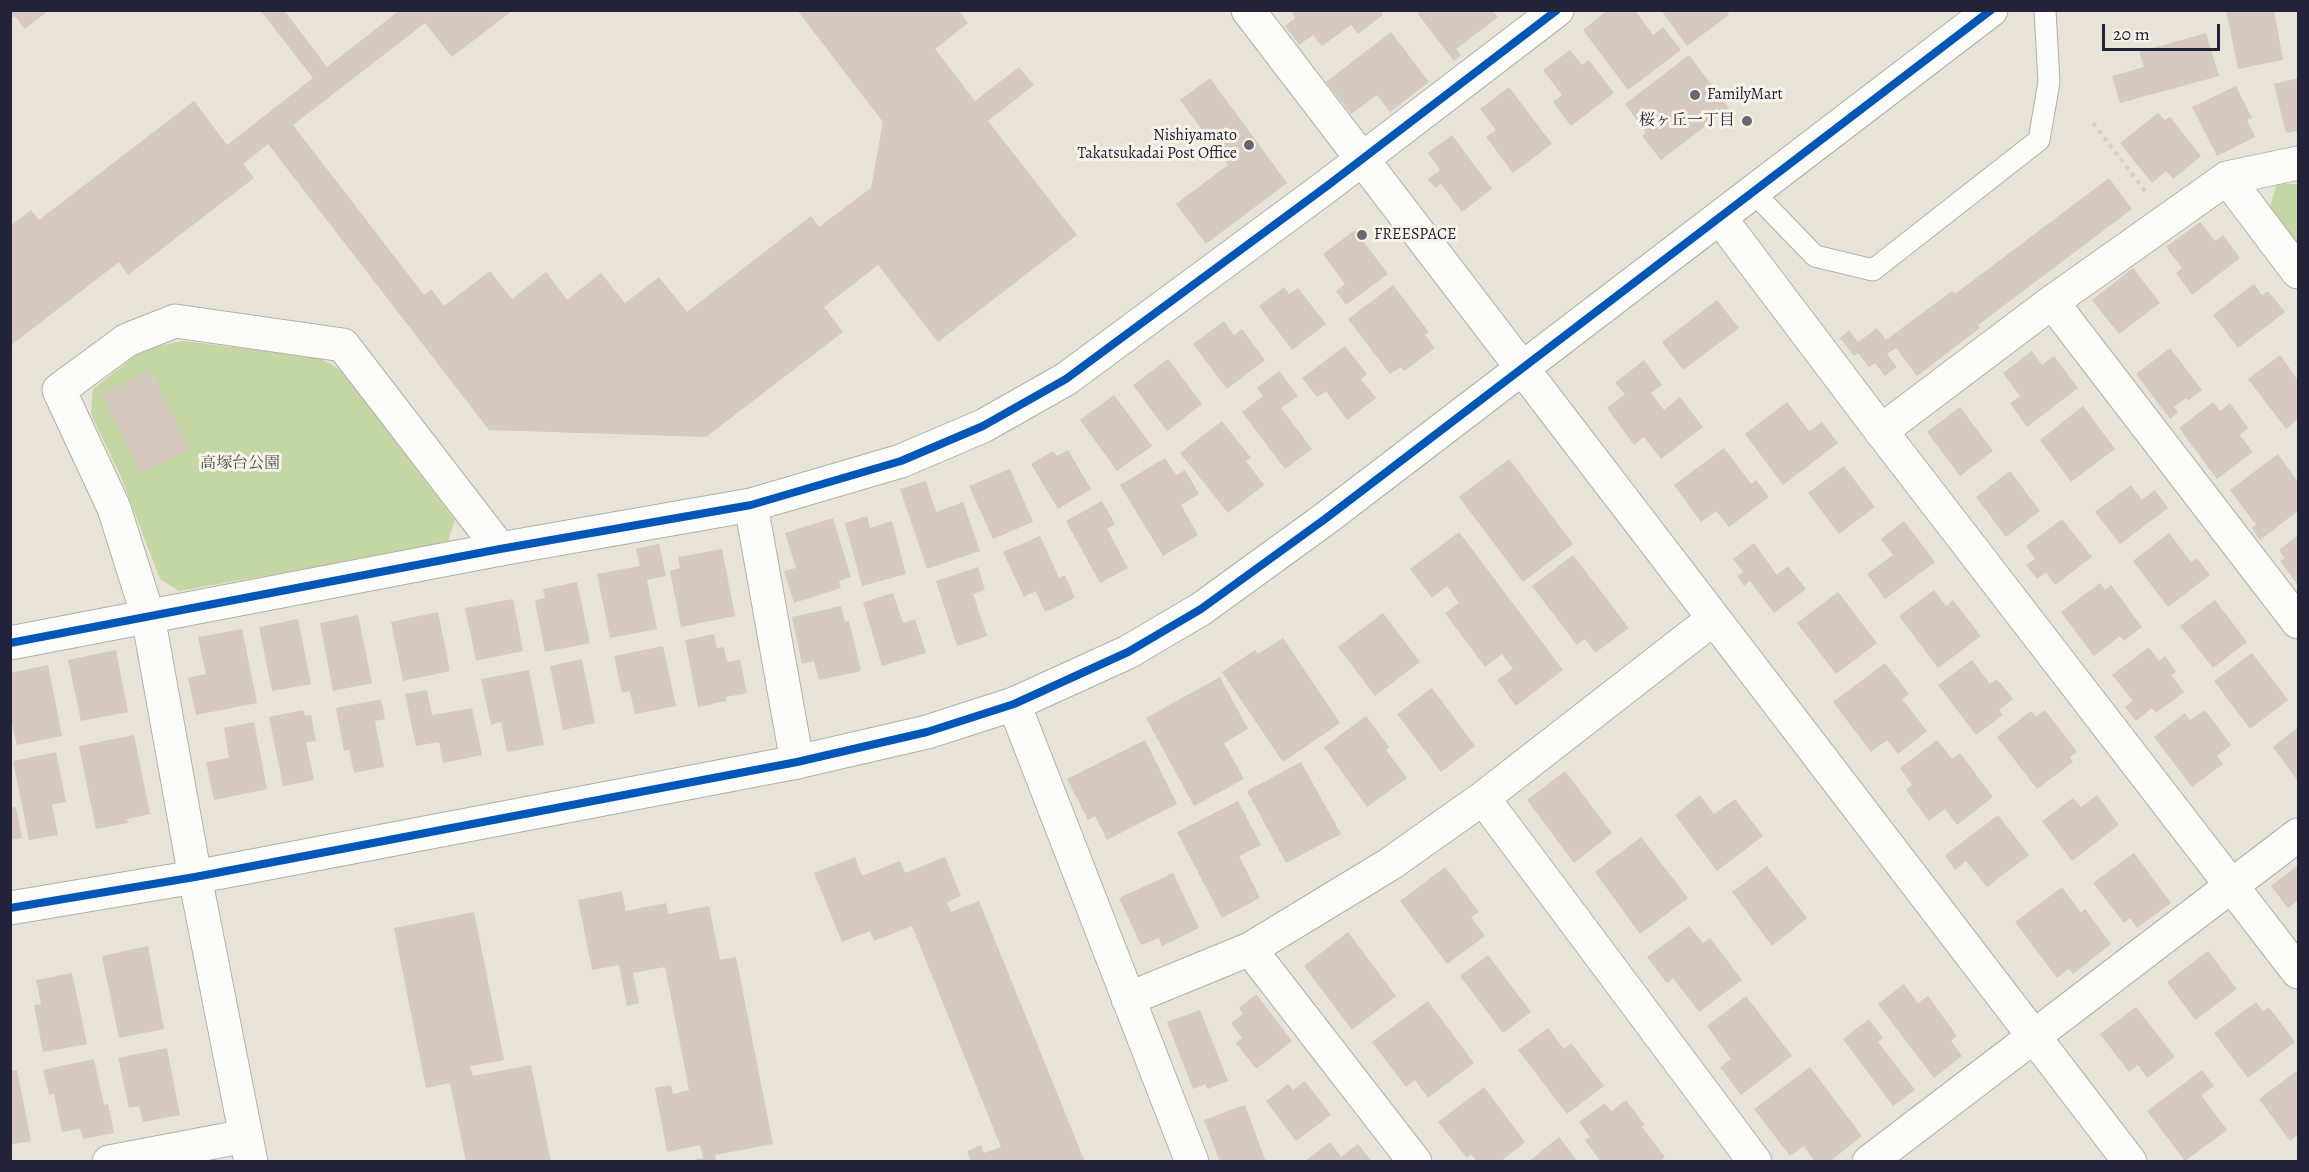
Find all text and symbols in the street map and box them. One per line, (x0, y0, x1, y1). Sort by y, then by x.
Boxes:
scale bar (2105, 12, 2224, 50)
text: 20 m (2113, 22, 2150, 46)
place label: FamilyMart (1707, 85, 1783, 105)
marker: FamilyMart (1688, 88, 1702, 102)
place label: 桜ヶ丘一丁目 (1639, 111, 1735, 131)
marker: 桜ヶ丘一丁目 (1740, 114, 1754, 128)
place label: Nishiyamato Takatsukadai Post Office (1077, 126, 1237, 164)
marker: Nishiyamato Takatsukadai Post Office (1242, 138, 1256, 152)
place label: FREESPACE (1374, 225, 1456, 245)
marker: FREESPACE (1355, 228, 1369, 242)
park label: 高塚台公園 (200, 454, 280, 474)

